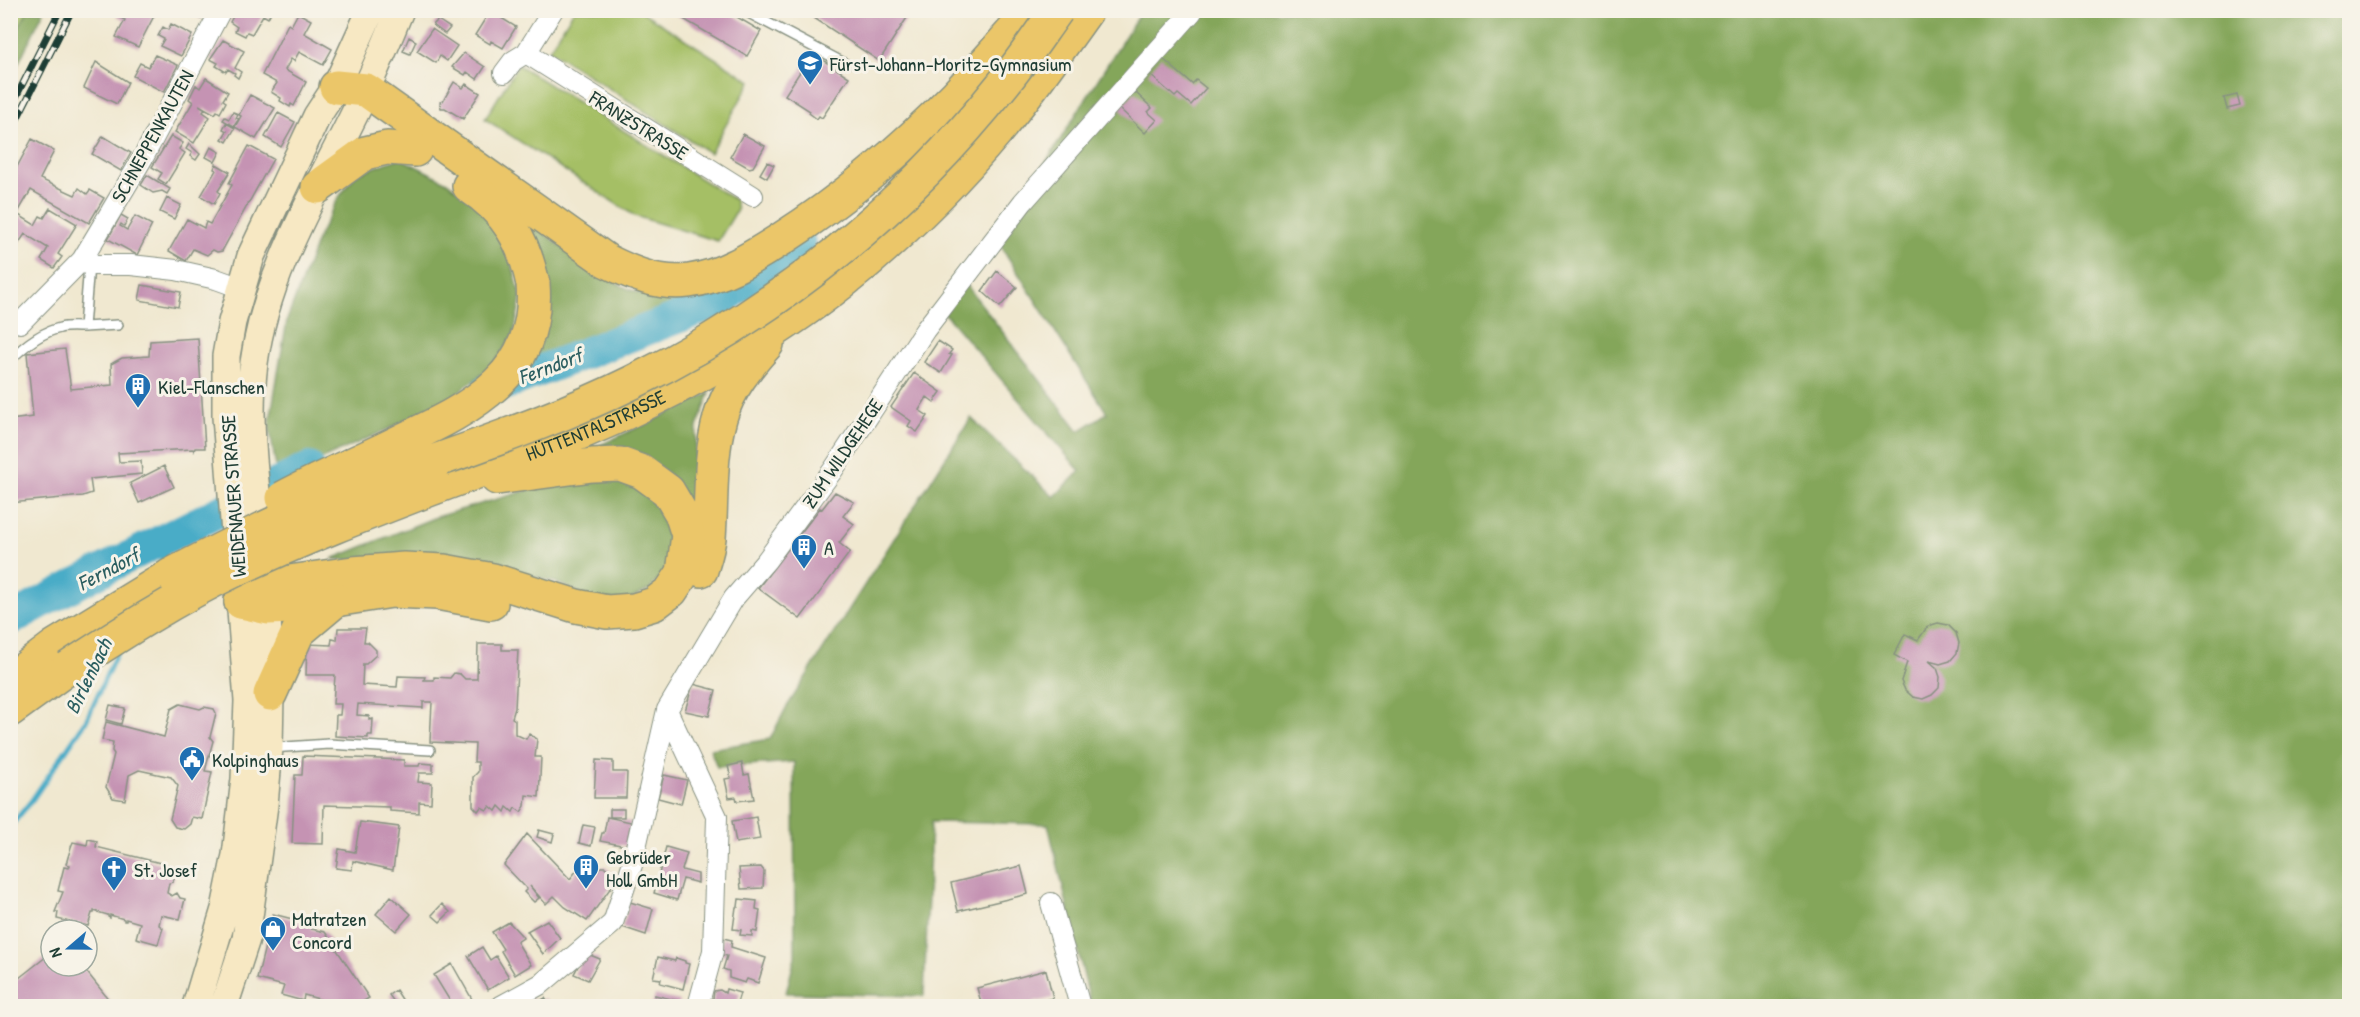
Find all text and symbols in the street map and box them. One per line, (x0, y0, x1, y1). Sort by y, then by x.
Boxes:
school or university icon: Fürst-Johann-Moritz-Gymnasium (795, 48, 825, 86)
place label: Fürst-Johann-Moritz-Gymnasium (829, 50, 1072, 77)
street label: SCHNEPPENKAUTEN (104, 65, 200, 207)
street label: FRANZSTRASSE (584, 83, 694, 166)
water label: Ferndorf (514, 339, 589, 391)
building icon: Kiel-Flanschen (123, 371, 153, 409)
place label: Kiel-Flanschen (158, 373, 265, 400)
street label: HÜTTENTALSTRASSE (521, 382, 670, 467)
street label: ZUM WILDGEHEGE (795, 393, 889, 513)
street label: WEIDENAUER STRASSE (214, 414, 252, 578)
building icon: A (789, 532, 819, 570)
place label: A (824, 534, 834, 561)
water label: Ferndorf (72, 539, 147, 597)
water label: Birlenbach (57, 632, 119, 719)
public building icon: Kolpinghaus (177, 744, 207, 782)
place label: Kolpinghaus (212, 746, 299, 773)
place label: Gebrüder Holl GmbH (606, 843, 677, 893)
building icon: Gebrüder Holl GmbH (571, 852, 601, 890)
church icon: St. Josef (99, 854, 129, 892)
place label: St. Josef (134, 856, 197, 883)
place label: Matratzen Concord (292, 905, 367, 955)
shop icon: Matratzen Concord (258, 914, 288, 952)
north arrow (39, 918, 99, 978)
text: N (43, 945, 67, 961)

